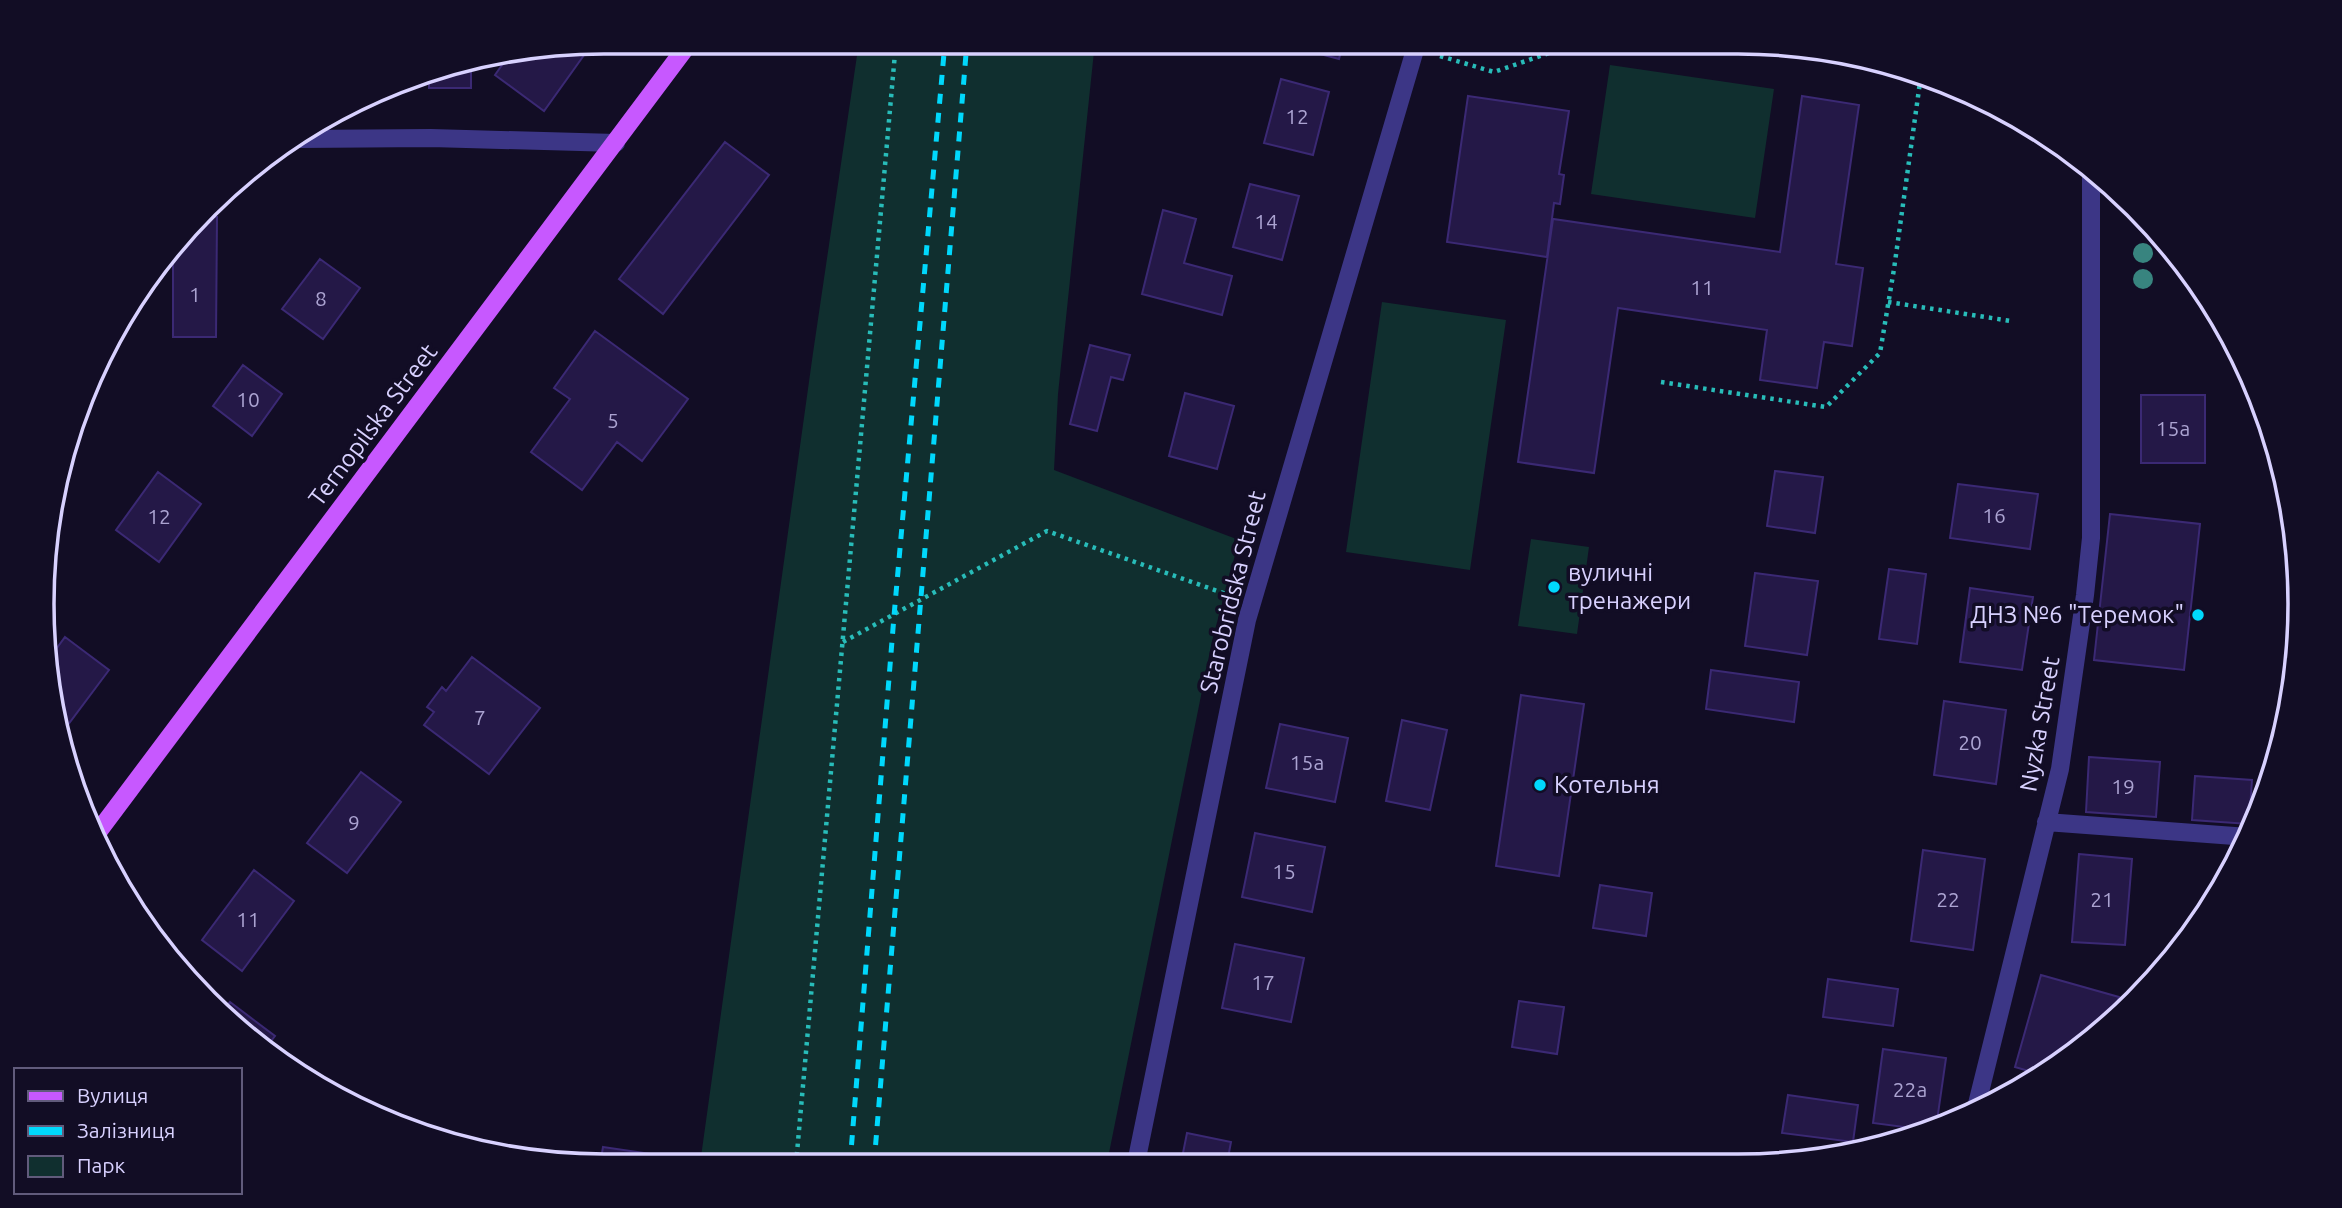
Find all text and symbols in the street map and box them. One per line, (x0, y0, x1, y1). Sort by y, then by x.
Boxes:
house number: 12 (1285, 104, 1309, 128)
house number: 14 (1254, 209, 1278, 233)
house number: 11 (1690, 275, 1714, 299)
house number: 1 (189, 282, 201, 306)
house number: 8 (315, 286, 327, 310)
street label: Ternopilska Street (303, 338, 443, 511)
house number: 10 (236, 387, 260, 411)
house number: 5 (607, 408, 619, 432)
house number: 15а (2156, 416, 2190, 440)
street label: Starobridska Street (1194, 487, 1271, 696)
house number: 16 (1982, 503, 2006, 527)
house number: 12 (147, 504, 171, 528)
place label: вуличні тренажери (1568, 559, 1691, 614)
marker: вуличні тренажери (1546, 579, 1562, 595)
place label: ДНЗ №6 "Теремок" (1970, 601, 2184, 628)
marker: ДНЗ №6 "Теремок" (2190, 607, 2206, 623)
street label: Nyzka Street (2014, 654, 2065, 794)
house number: 7 (474, 705, 486, 729)
house number: 20 (1958, 730, 1982, 754)
house number: 15а (1290, 750, 1324, 774)
place label: Котельня (1554, 771, 1660, 798)
house number: 19 (2111, 774, 2135, 798)
marker: Котельня (1532, 777, 1548, 793)
house number: 9 (348, 810, 360, 834)
house number: 15 (1272, 859, 1296, 883)
house number: 22 (1936, 887, 1960, 911)
house number: 21 (2090, 887, 2114, 911)
house number: 11 (236, 907, 260, 931)
house number: 17 (1251, 970, 1275, 994)
legend (14, 1068, 242, 1194)
house number: 22а (1893, 1077, 1927, 1101)
text: Вулиця (77, 1083, 148, 1107)
text: Залізниця (77, 1118, 175, 1142)
text: Парк (77, 1153, 126, 1177)

